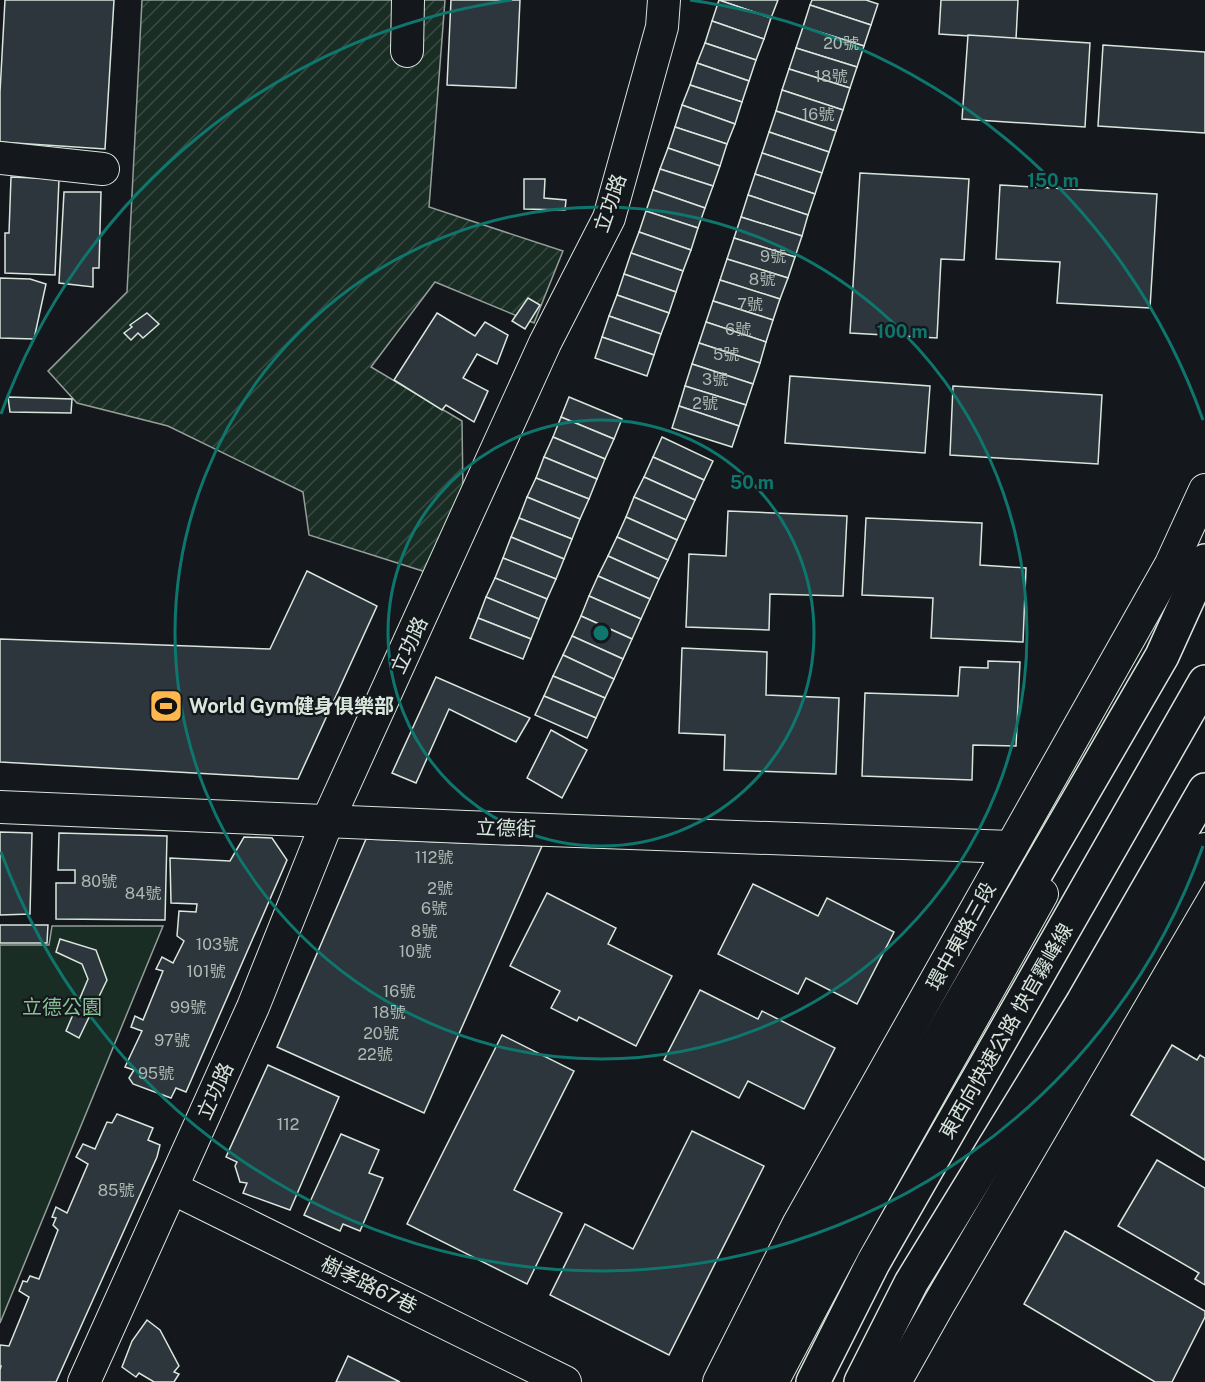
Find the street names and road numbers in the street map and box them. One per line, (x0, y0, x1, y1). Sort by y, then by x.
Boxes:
street label: 立功路 (589, 171, 631, 235)
street label: 立功路 (385, 613, 433, 677)
street label: 立德街 (476, 815, 536, 841)
street label: 環中東路三段 (921, 878, 1001, 994)
street label: 東西向快速公路 快官霧峰線 (934, 919, 1078, 1143)
street label: 立功路 (192, 1059, 238, 1123)
street label: 樹孝路67巷 (317, 1251, 421, 1319)

